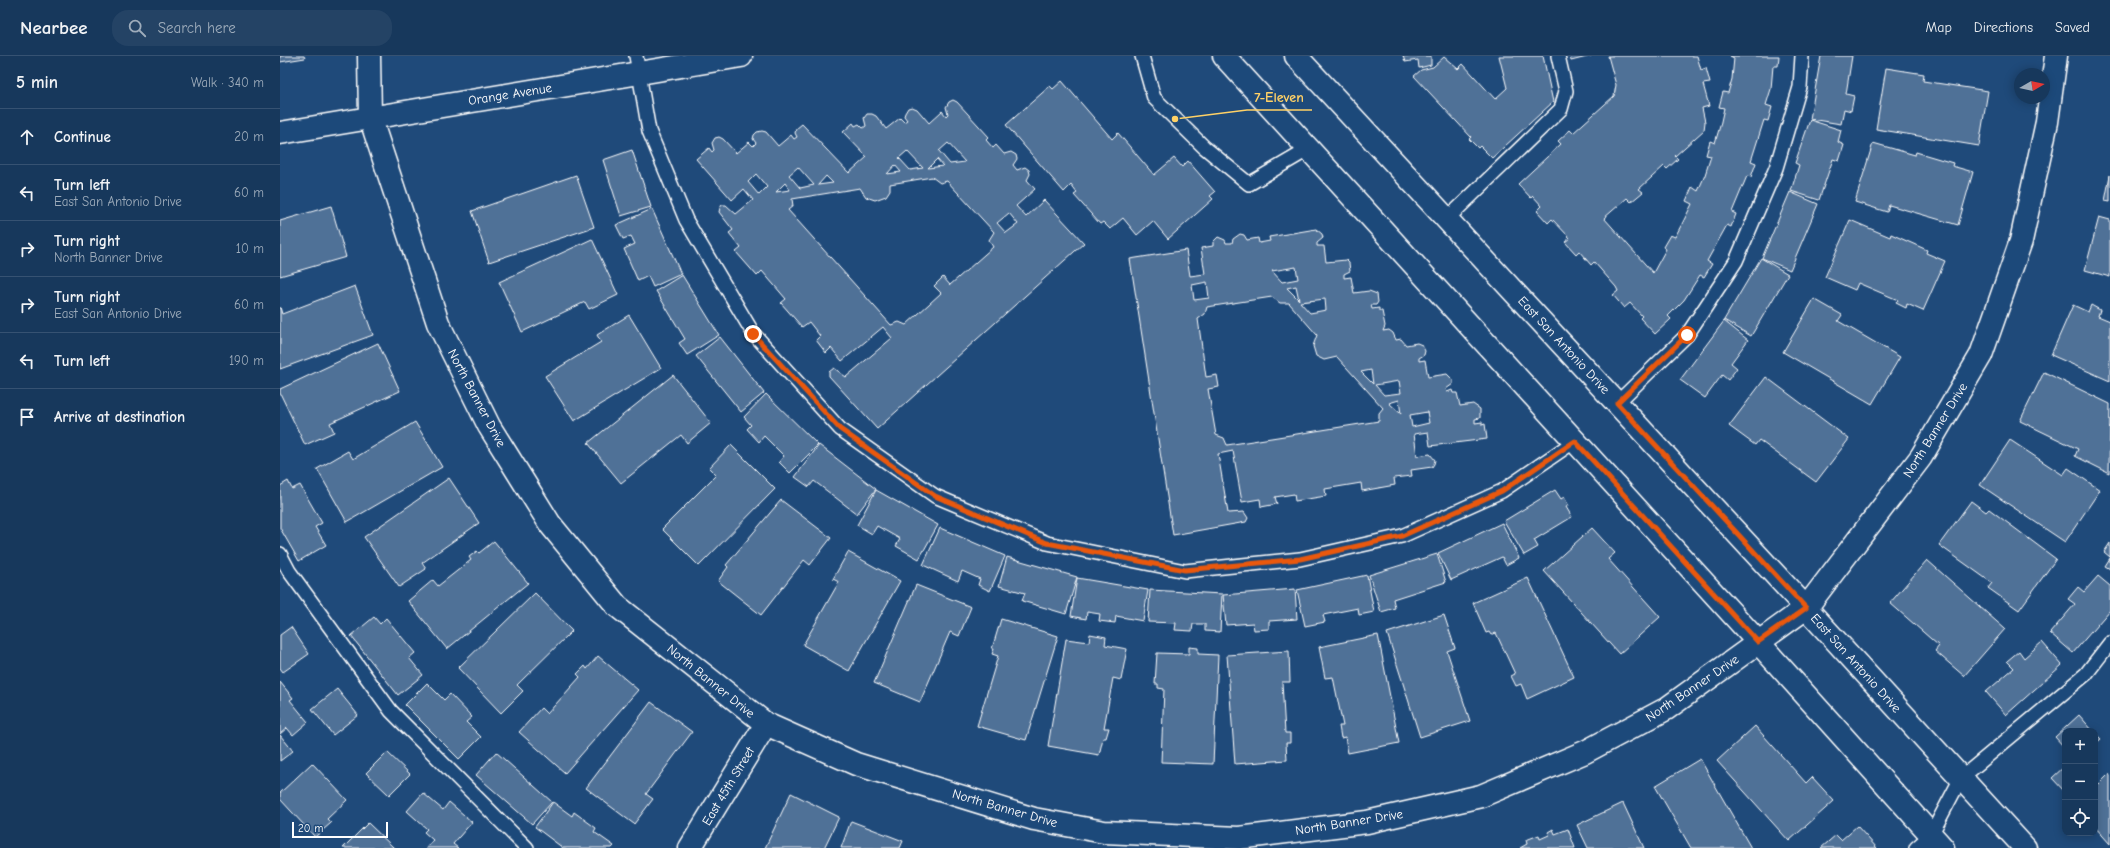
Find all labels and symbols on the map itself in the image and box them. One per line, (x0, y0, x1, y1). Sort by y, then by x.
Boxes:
north arrow (2014, 68, 2050, 104)
street label: Orange Avenue (467, 80, 553, 108)
callout: 7-Eleven (1247, 84, 1312, 110)
text: 7-Eleven (1254, 89, 1304, 106)
street label: East San Antonio Drive (1515, 293, 1613, 397)
route end (744, 325, 762, 343)
route start (1678, 326, 1696, 344)
street label: North Banner Drive (445, 346, 509, 450)
street label: North Banner Drive (1900, 379, 1970, 480)
street label: East San Antonio Drive (1808, 611, 1905, 716)
street label: North Banner Drive (664, 641, 758, 721)
street label: North Banner Drive (1643, 651, 1742, 725)
street label: East 45th Street (699, 743, 758, 828)
street label: North Banner Drive (951, 786, 1060, 830)
street label: North Banner Drive (1294, 806, 1404, 838)
scale bar (292, 820, 388, 839)

